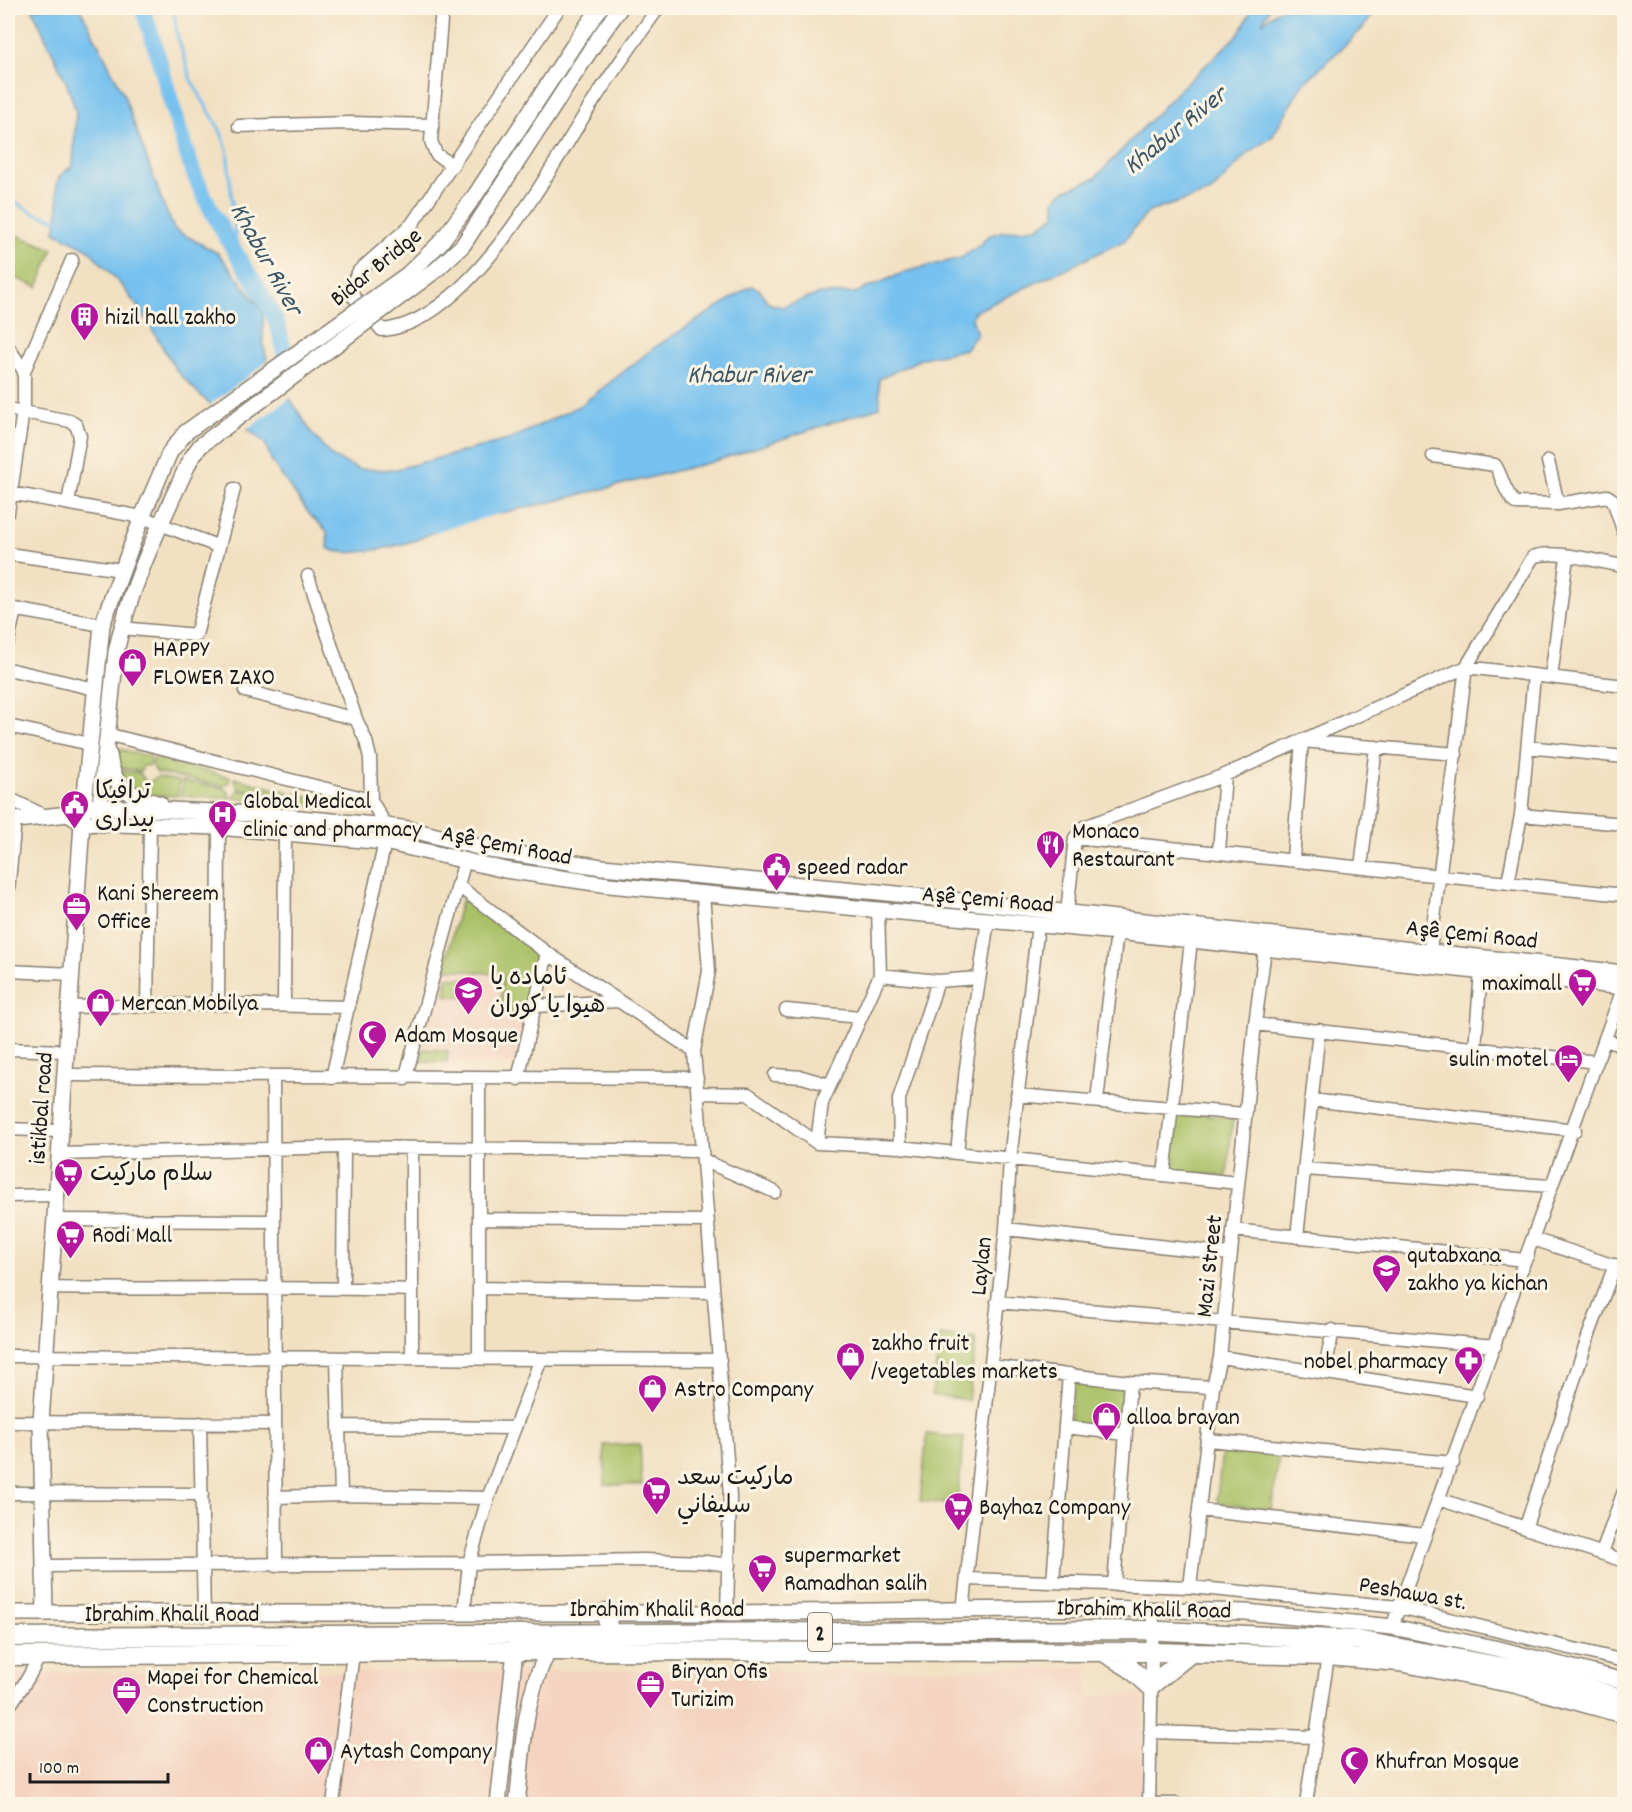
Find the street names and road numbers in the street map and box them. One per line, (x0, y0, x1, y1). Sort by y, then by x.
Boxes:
street label: Bidar Bridge (324, 221, 430, 316)
street label: Aşê Çemi Road (438, 818, 575, 876)
street label: Aşê Çemi Road (920, 878, 1055, 924)
street label: Aşê Çemi Road (1404, 912, 1539, 960)
street label: istikbal road (22, 1051, 64, 1166)
street label: Mazi Street (1189, 1213, 1233, 1319)
street label: Laylan (963, 1235, 1003, 1297)
street label: Peshawa st. (1356, 1569, 1469, 1621)
street label: Ibrahim Khalil Road (1056, 1592, 1232, 1630)
street label: Ibrahim Khalil Road (570, 1594, 744, 1628)
street label: Ibrahim Khalil Road (85, 1599, 259, 1633)
road number: 2 (808, 1613, 832, 1651)

